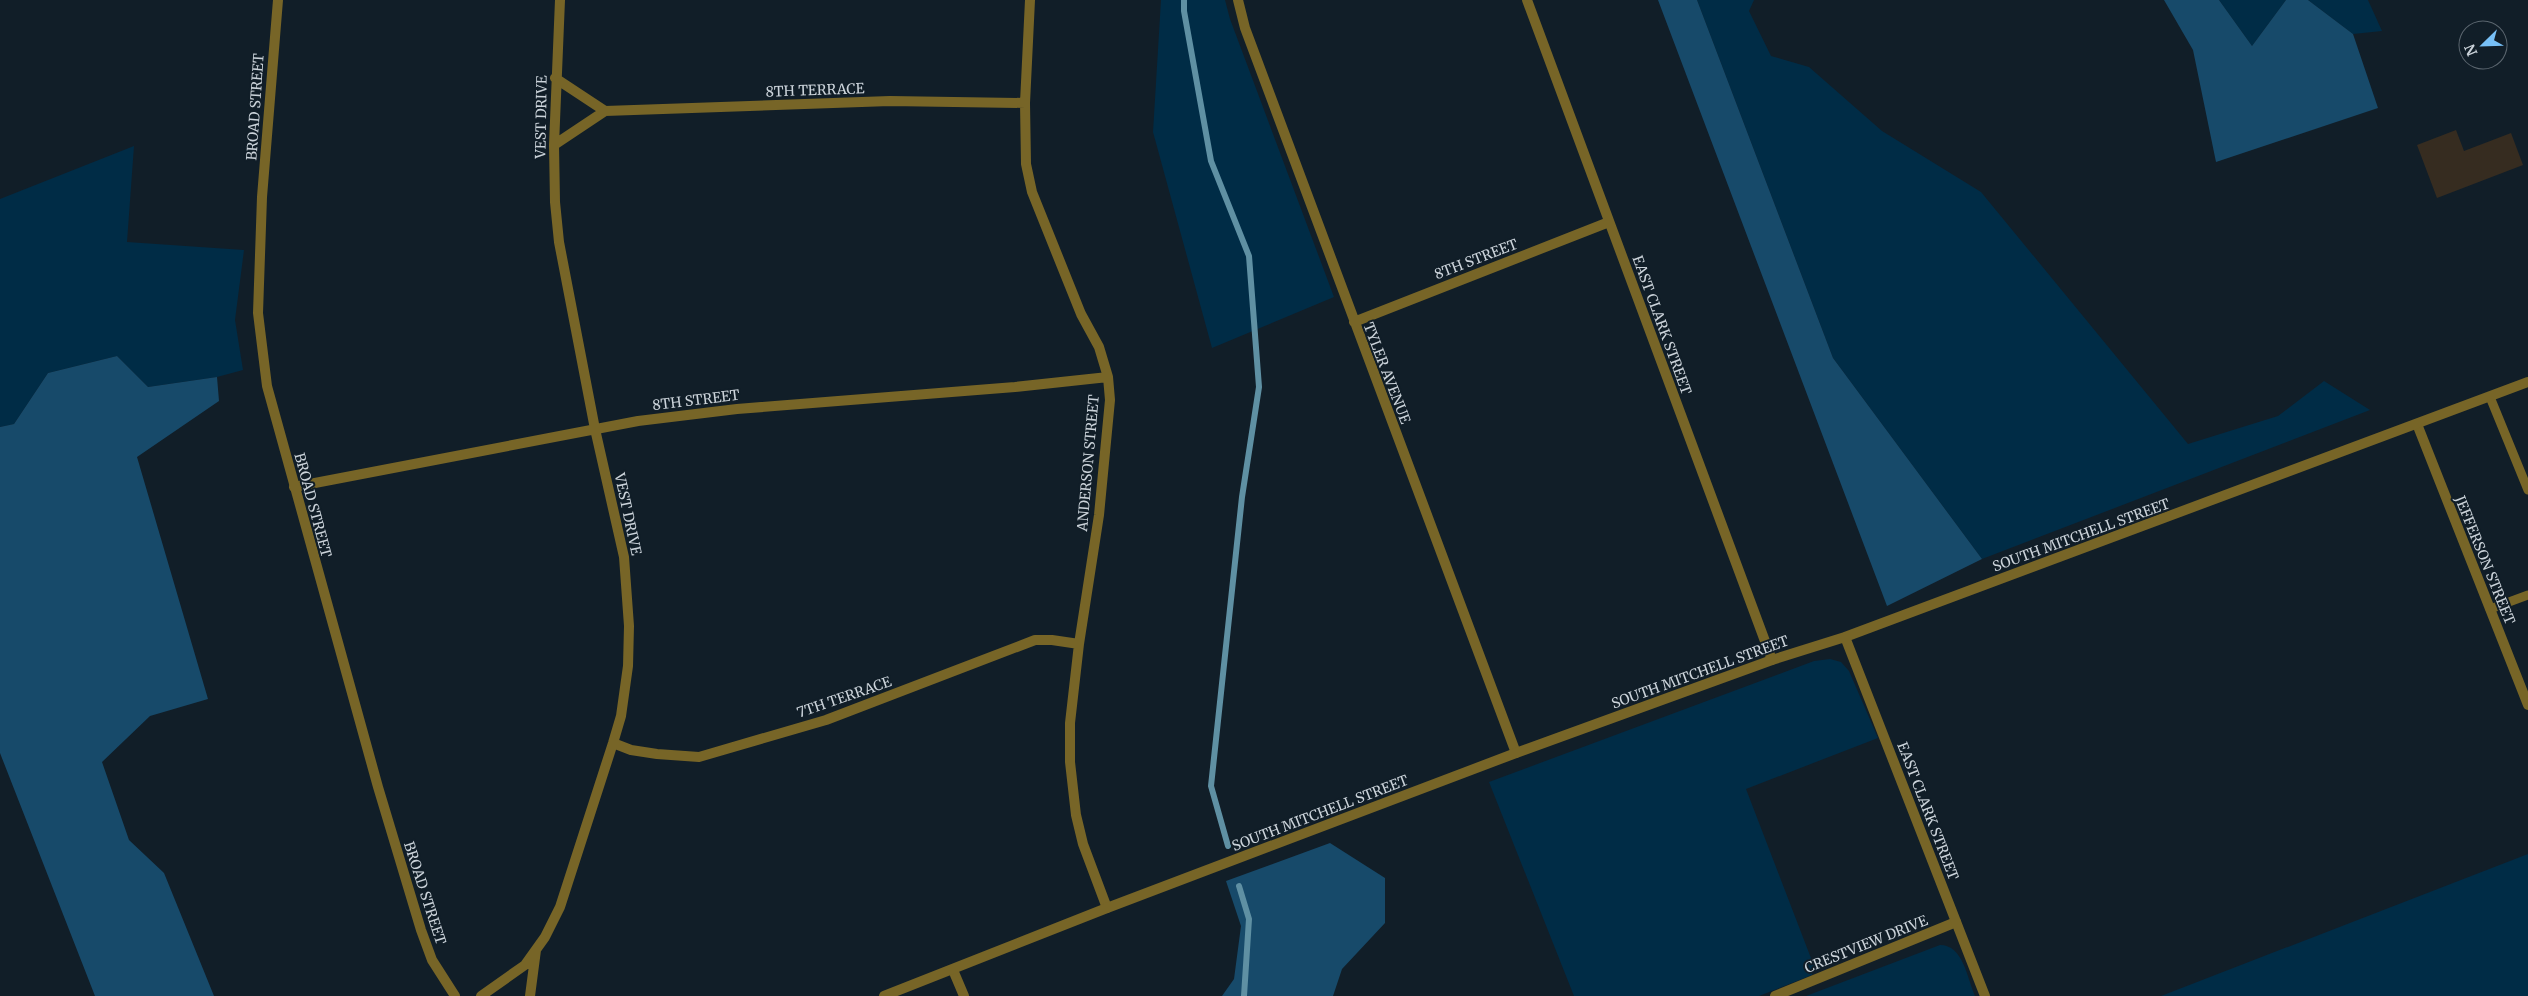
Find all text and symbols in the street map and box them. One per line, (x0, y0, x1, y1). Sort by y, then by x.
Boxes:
north arrow (2458, 20, 2508, 70)
text: N (2461, 41, 2481, 59)
street label: BROAD STREET (242, 53, 268, 161)
street label: VEST DRIVE (531, 75, 551, 160)
street label: 8TH TERRACE (765, 79, 865, 101)
street label: 8TH STREET (1432, 235, 1520, 283)
street label: EAST CLARK STREET (1628, 253, 1696, 397)
street label: TYLER AVENUE (1359, 320, 1415, 426)
street label: 8TH STREET (651, 386, 741, 414)
street label: ANDERSON STREET (1073, 394, 1103, 533)
street label: BROAD STREET (290, 451, 336, 559)
street label: VEST DRIVE (610, 470, 646, 557)
street label: JEFFERSON STREET (2451, 492, 2519, 627)
street label: SOUTH MITCHELL STREET (1990, 494, 2172, 575)
street label: SOUTH MITCHELL STREET (1609, 631, 1791, 712)
street label: 7TH TERRACE (794, 672, 894, 722)
street label: EAST CLARK STREET (1893, 739, 1963, 883)
street label: SOUTH MITCHELL STREET (1229, 771, 1411, 855)
street label: BROAD STREET (400, 839, 450, 947)
street label: CRESTVIEW DRIVE (1802, 911, 1930, 977)

